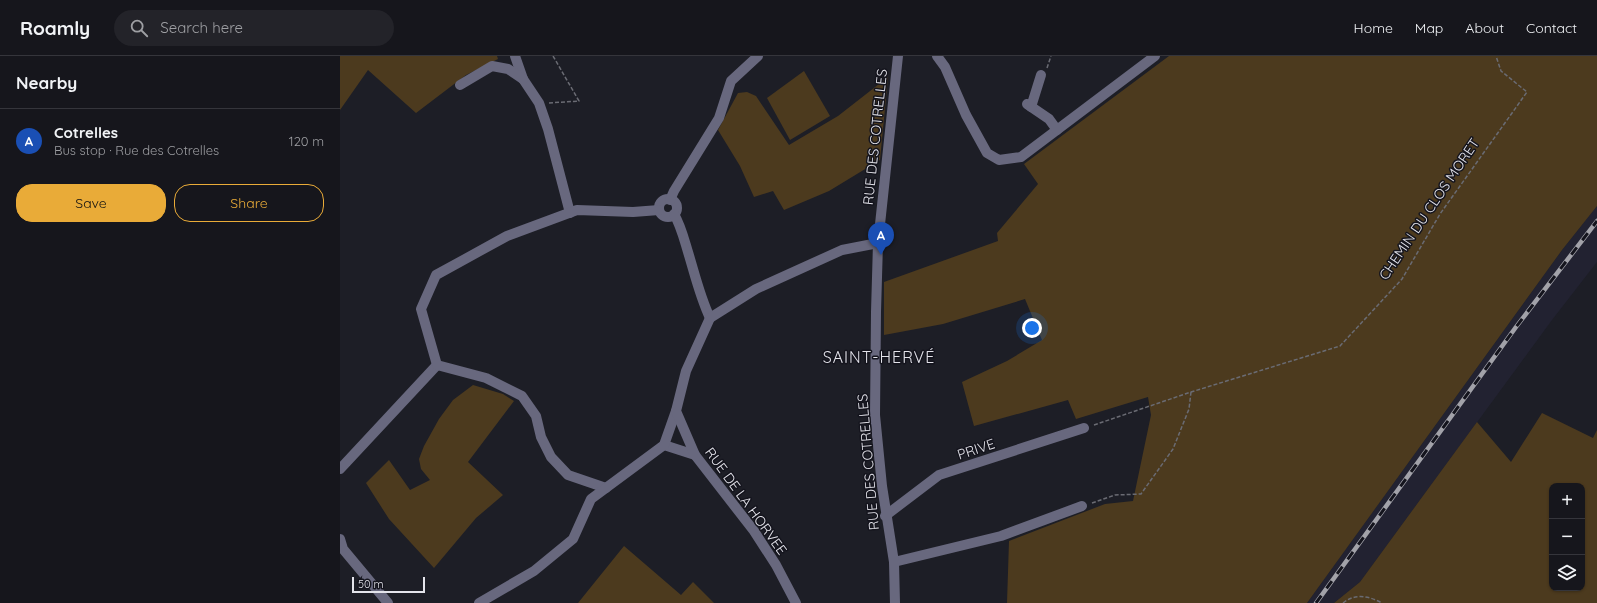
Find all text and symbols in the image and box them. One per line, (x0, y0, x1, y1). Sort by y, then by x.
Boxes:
search box (114, 10, 394, 46)
text: Roamly (20, 16, 90, 40)
icon: search (128, 17, 150, 39)
text: Search here (160, 18, 243, 37)
text: Home (1354, 19, 1393, 37)
text: Map (1415, 19, 1443, 37)
text: About (1465, 19, 1504, 37)
text: Contact (1526, 19, 1577, 37)
street label: RUE DES COTRELLES (859, 68, 891, 206)
text: Nearby (16, 72, 77, 93)
text: Cotrelles (54, 123, 118, 142)
text: A (25, 133, 33, 149)
text: 120 m (289, 133, 324, 149)
street label: CHEMIN DU CLOS MORET (1375, 135, 1483, 283)
text: Bus stop · Rue des Cotrelles (54, 142, 219, 158)
button: Save (16, 184, 166, 222)
button: Share (174, 184, 324, 222)
pin: A (868, 222, 894, 255)
your location (1022, 318, 1042, 338)
district label: SAINT-HERVÉ (823, 347, 935, 367)
street label: RUE DES COTRELLES (853, 393, 883, 531)
street label: PRIVE (955, 434, 997, 464)
street label: RUE DE LA HORVEE (701, 444, 791, 558)
map controls (1549, 483, 1585, 591)
button: + (1549, 483, 1585, 519)
button: − (1549, 519, 1585, 555)
button: layers (1549, 555, 1585, 591)
scale bar (352, 575, 425, 594)
text: 50 m (358, 577, 384, 591)

